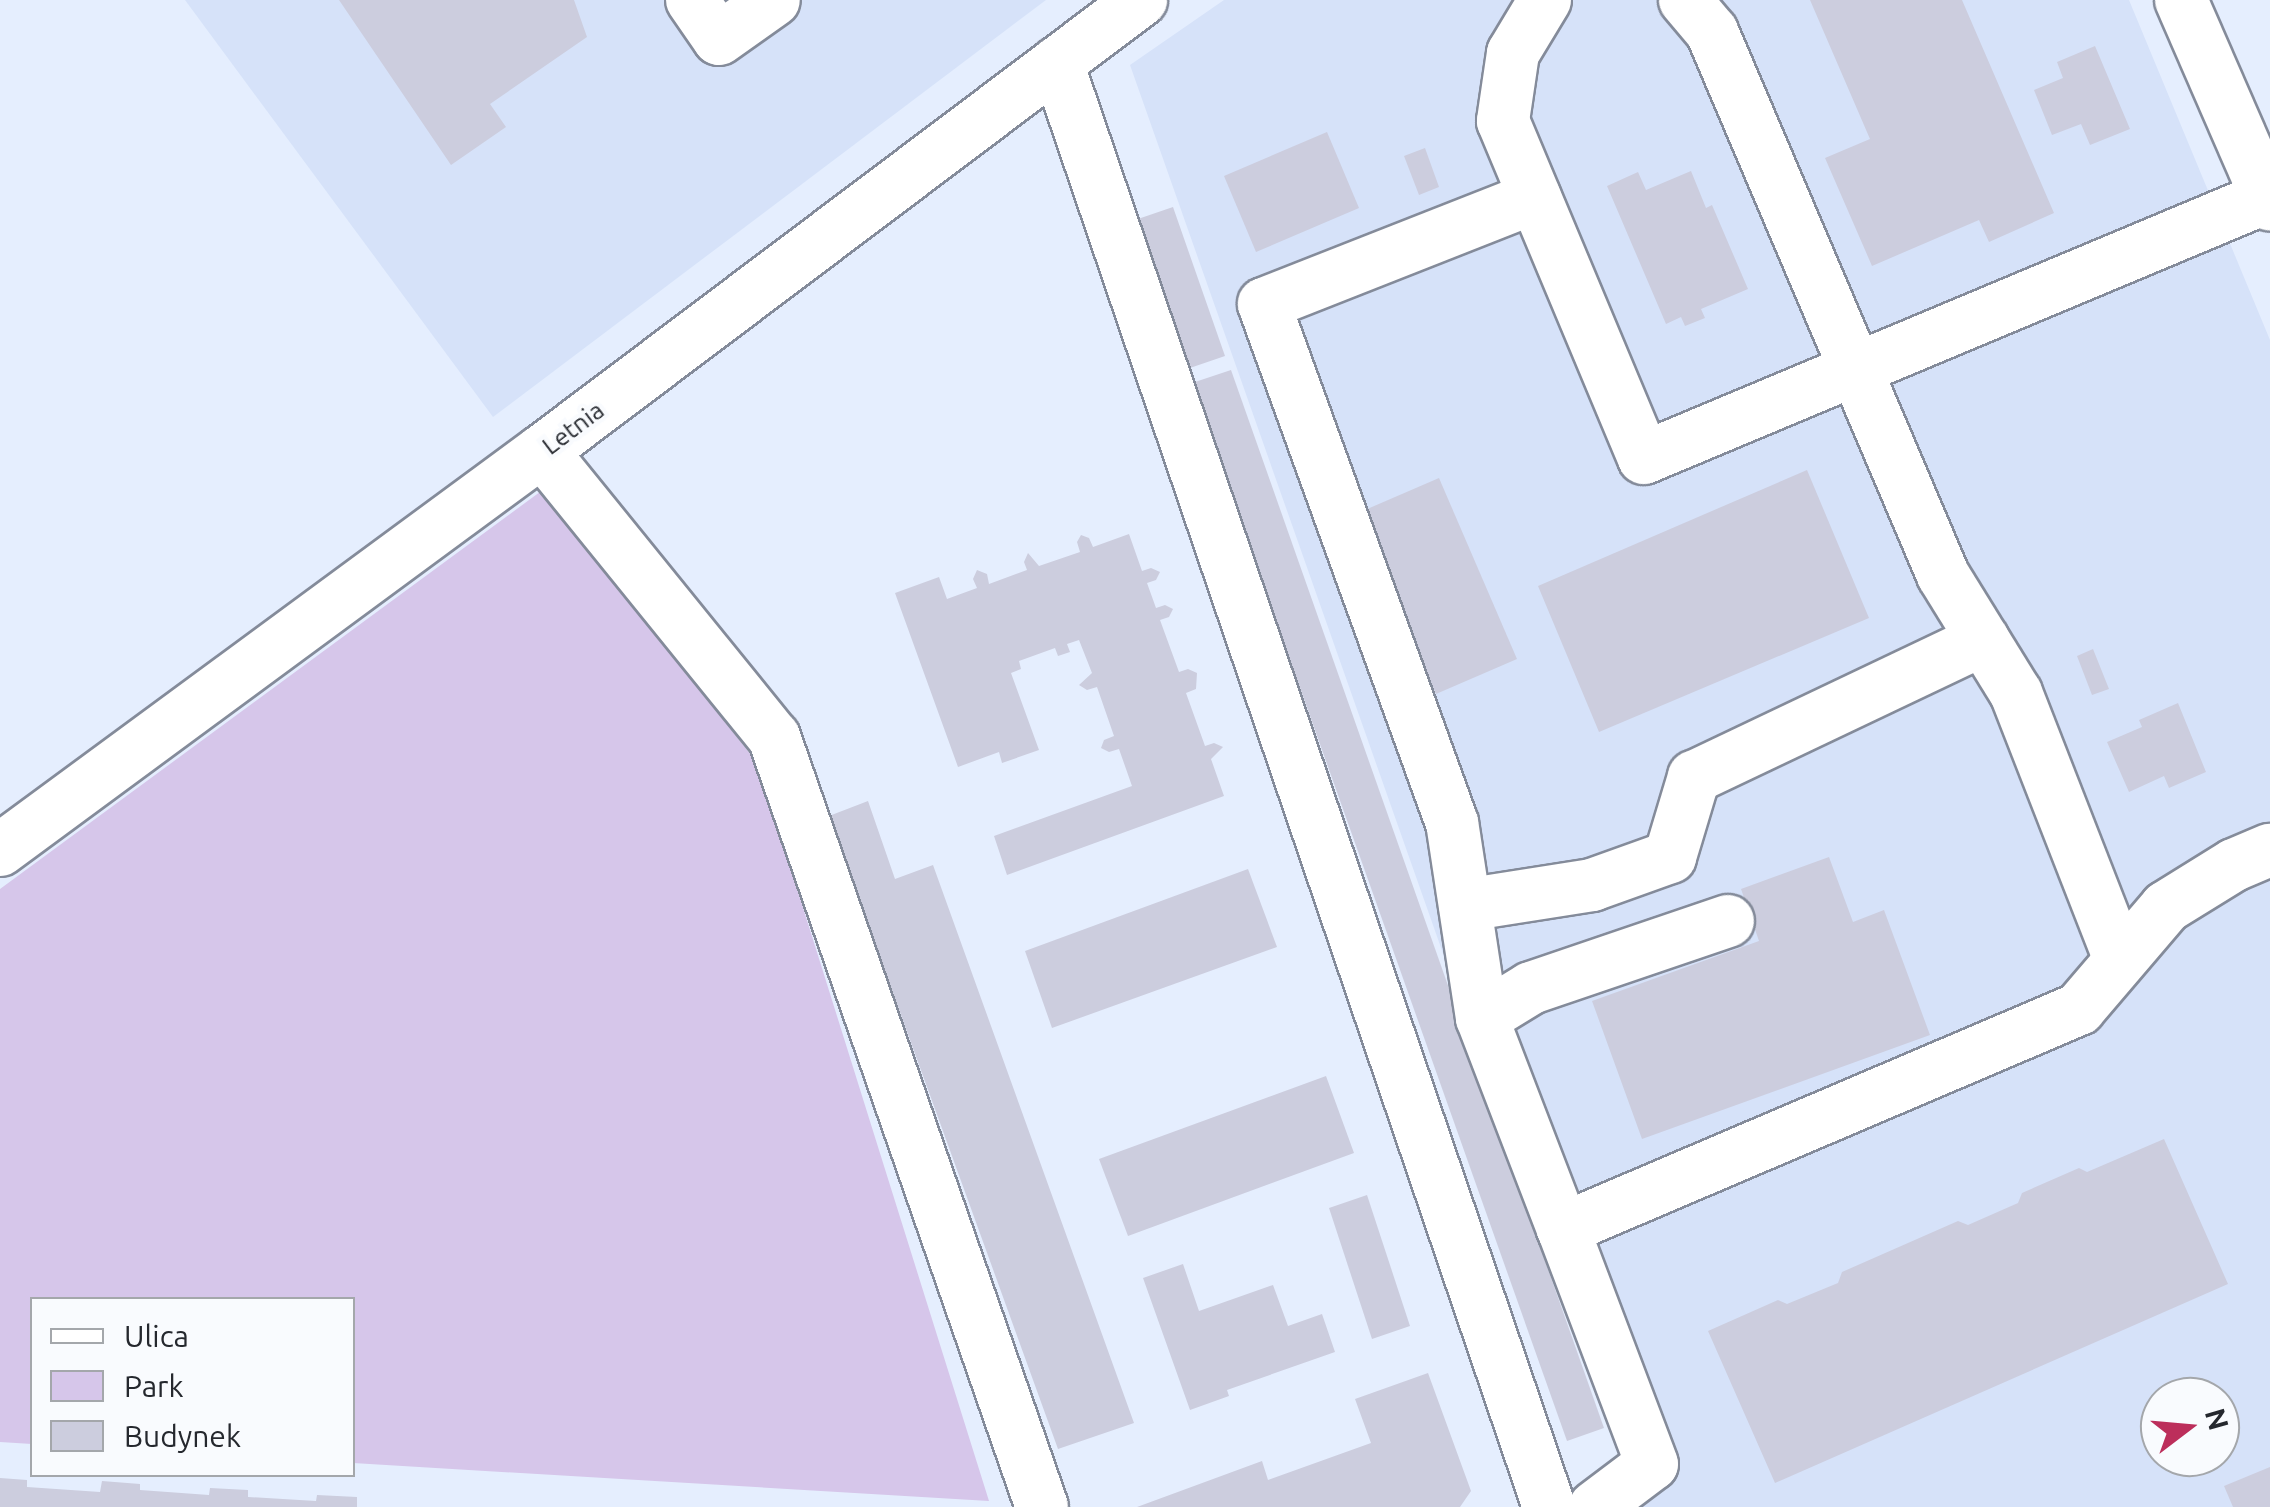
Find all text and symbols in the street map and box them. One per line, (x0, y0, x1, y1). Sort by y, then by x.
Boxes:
street label: Letnia (536, 395, 610, 461)
legend (30, 1297, 355, 1477)
text: Ulica (124, 1319, 189, 1353)
text: Park (124, 1369, 184, 1403)
north arrow (2140, 1377, 2240, 1477)
text: N (2200, 1405, 2235, 1433)
text: Budynek (124, 1419, 241, 1453)

